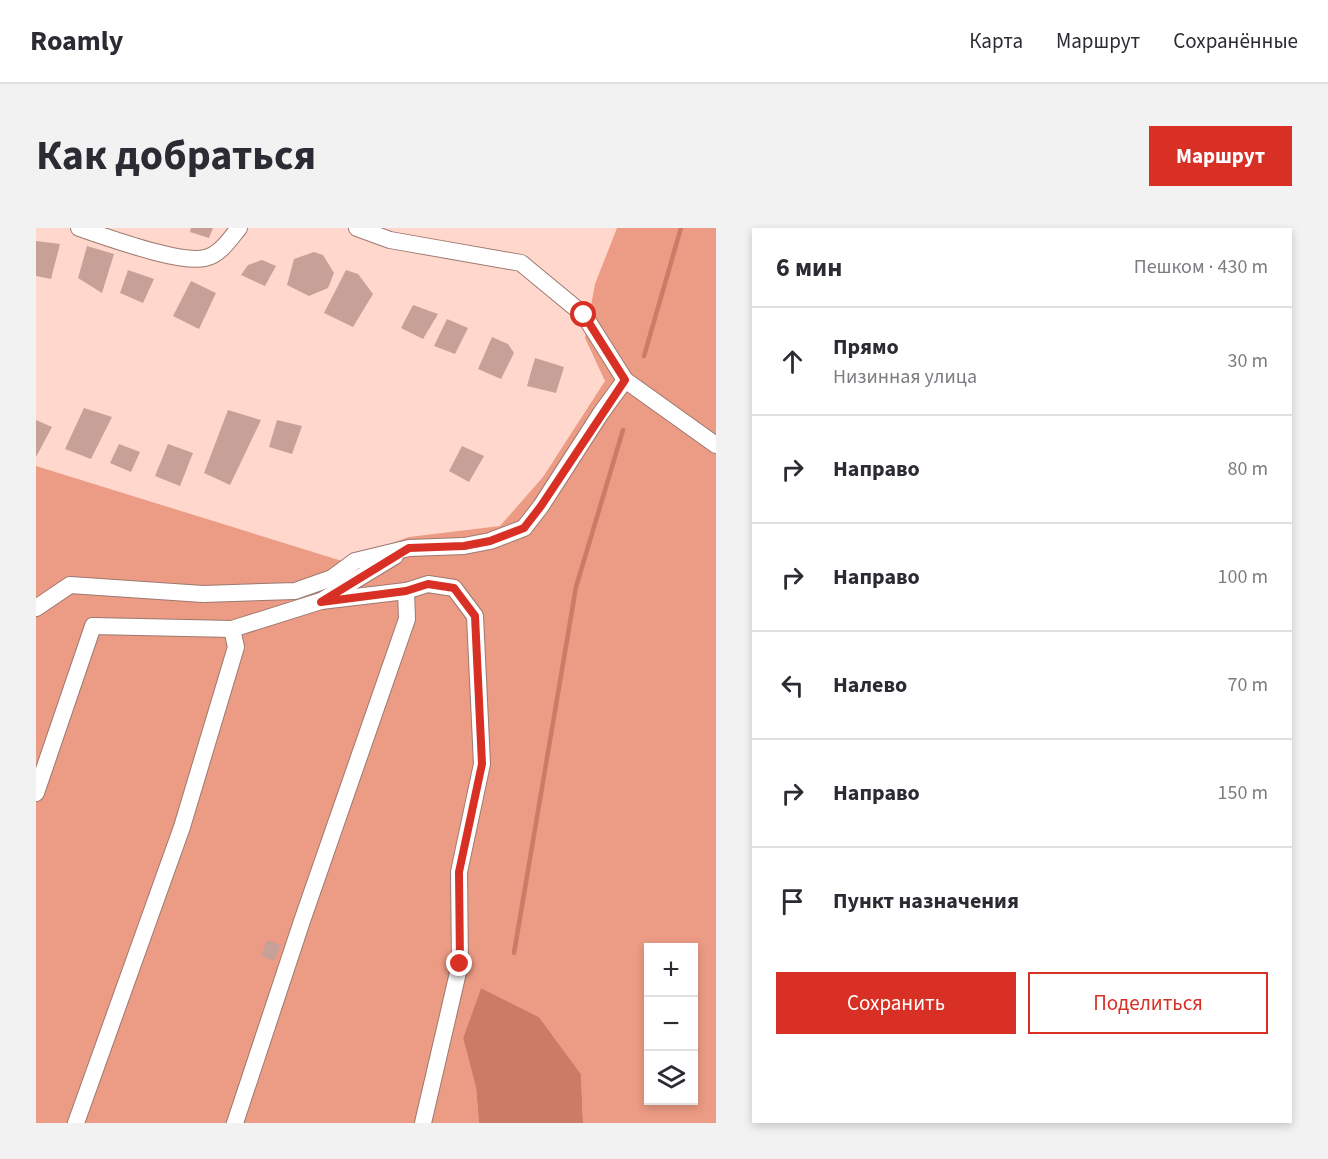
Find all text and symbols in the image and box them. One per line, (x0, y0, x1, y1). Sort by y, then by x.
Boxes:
text: Roamly (30, 21, 123, 61)
text: Карта (969, 26, 1023, 56)
text: Маршрут (1056, 26, 1140, 56)
text: Сохранённые (1173, 26, 1298, 56)
text: Как добраться (36, 126, 316, 186)
button: Маршрут (1149, 126, 1292, 186)
text: 6 мин (776, 249, 842, 286)
text: Пешком · 430 m (1134, 253, 1268, 281)
route start (570, 301, 596, 327)
text: Прямо (833, 331, 899, 363)
icon: ahead (776, 345, 809, 378)
text: 30 m (1228, 347, 1268, 375)
text: Низинная улица (833, 363, 977, 391)
icon: right (776, 453, 809, 486)
text: Направо (833, 453, 920, 485)
text: 80 m (1228, 455, 1268, 483)
icon: right (776, 561, 809, 594)
text: Направо (833, 561, 920, 593)
text: 100 m (1218, 563, 1268, 591)
icon: left (776, 669, 809, 702)
text: Налево (833, 669, 907, 701)
text: 70 m (1228, 671, 1268, 699)
icon: right (776, 777, 809, 810)
text: Направо (833, 777, 920, 809)
text: 150 m (1218, 779, 1268, 807)
icon: arrive (776, 885, 809, 918)
text: Пункт назначения (833, 885, 1019, 917)
map controls (644, 943, 698, 1105)
button: + (644, 943, 698, 997)
route end (446, 950, 472, 976)
button: Сохранить (776, 972, 1016, 1034)
button: Поделиться (1028, 972, 1268, 1034)
button: − (644, 997, 698, 1051)
button: layers (644, 1051, 698, 1105)

